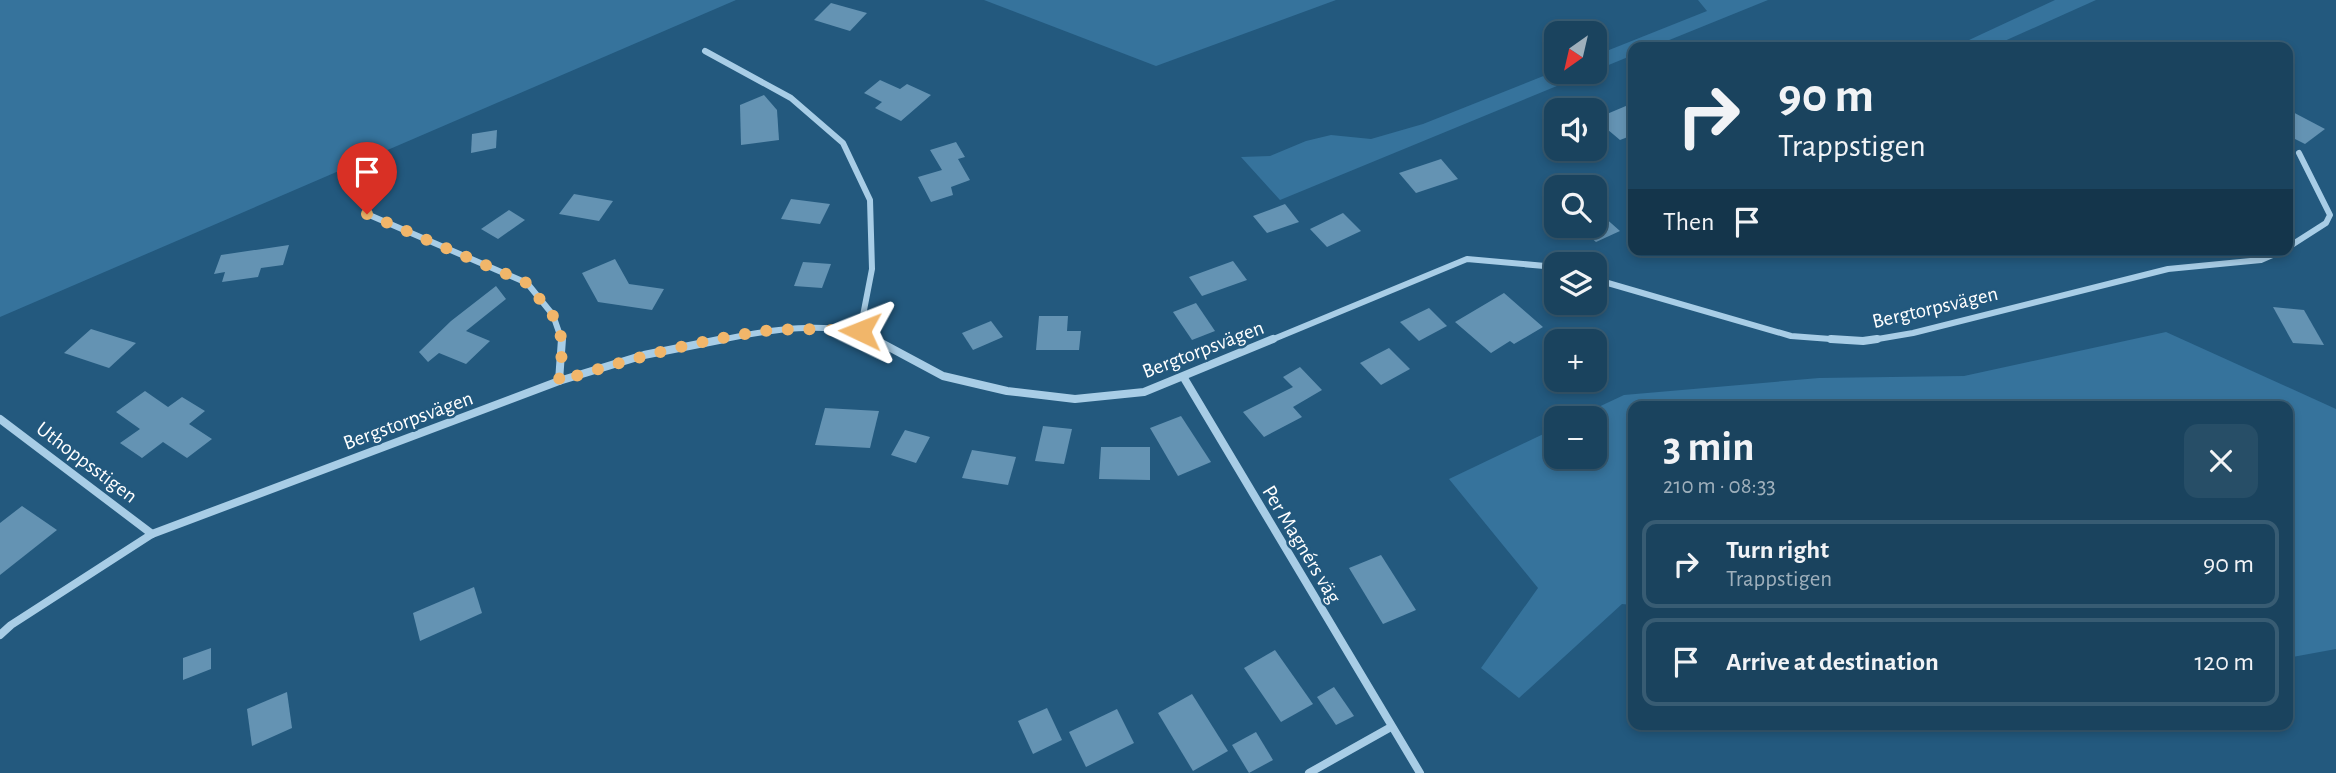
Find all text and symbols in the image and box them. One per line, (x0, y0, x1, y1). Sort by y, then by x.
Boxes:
north arrow (1544, 21, 1606, 84)
map controls (1544, 21, 1607, 469)
icon: right (1663, 70, 1754, 161)
text: 90 m (1778, 72, 1874, 121)
button: sound (1544, 98, 1607, 161)
text: Trappstigen (1778, 130, 1926, 162)
pin (337, 142, 397, 214)
icon: arrive (348, 153, 386, 191)
button: search (1544, 175, 1607, 238)
icon: arrive (1728, 203, 1766, 241)
text: Then (1663, 209, 1714, 235)
button: layers (1544, 252, 1607, 315)
street label: Bergtorpsvägen (1870, 283, 2000, 332)
position arrow (823, 294, 897, 368)
street label: Bergtorpsvägen (1139, 317, 1267, 382)
button: + (1544, 329, 1607, 392)
street label: Bergstorpsvägen (341, 387, 476, 454)
button: − (1544, 406, 1607, 469)
street label: Uthoppsstigen (32, 418, 141, 507)
button: close (2184, 424, 2258, 498)
text: 3 min (1663, 426, 1755, 468)
text: 210 m · 08:33 (1663, 475, 1776, 498)
street label: Per Magnérs väg (1258, 482, 1345, 607)
text: Turn right (1726, 537, 1829, 563)
icon: right (1667, 545, 1705, 583)
text: 90 m (2203, 551, 2254, 577)
text: Trappstigen (1726, 568, 1832, 591)
icon: arrive (1667, 643, 1705, 681)
text: Arrive at destination (1726, 649, 1939, 675)
text: 120 m (2194, 649, 2254, 675)

